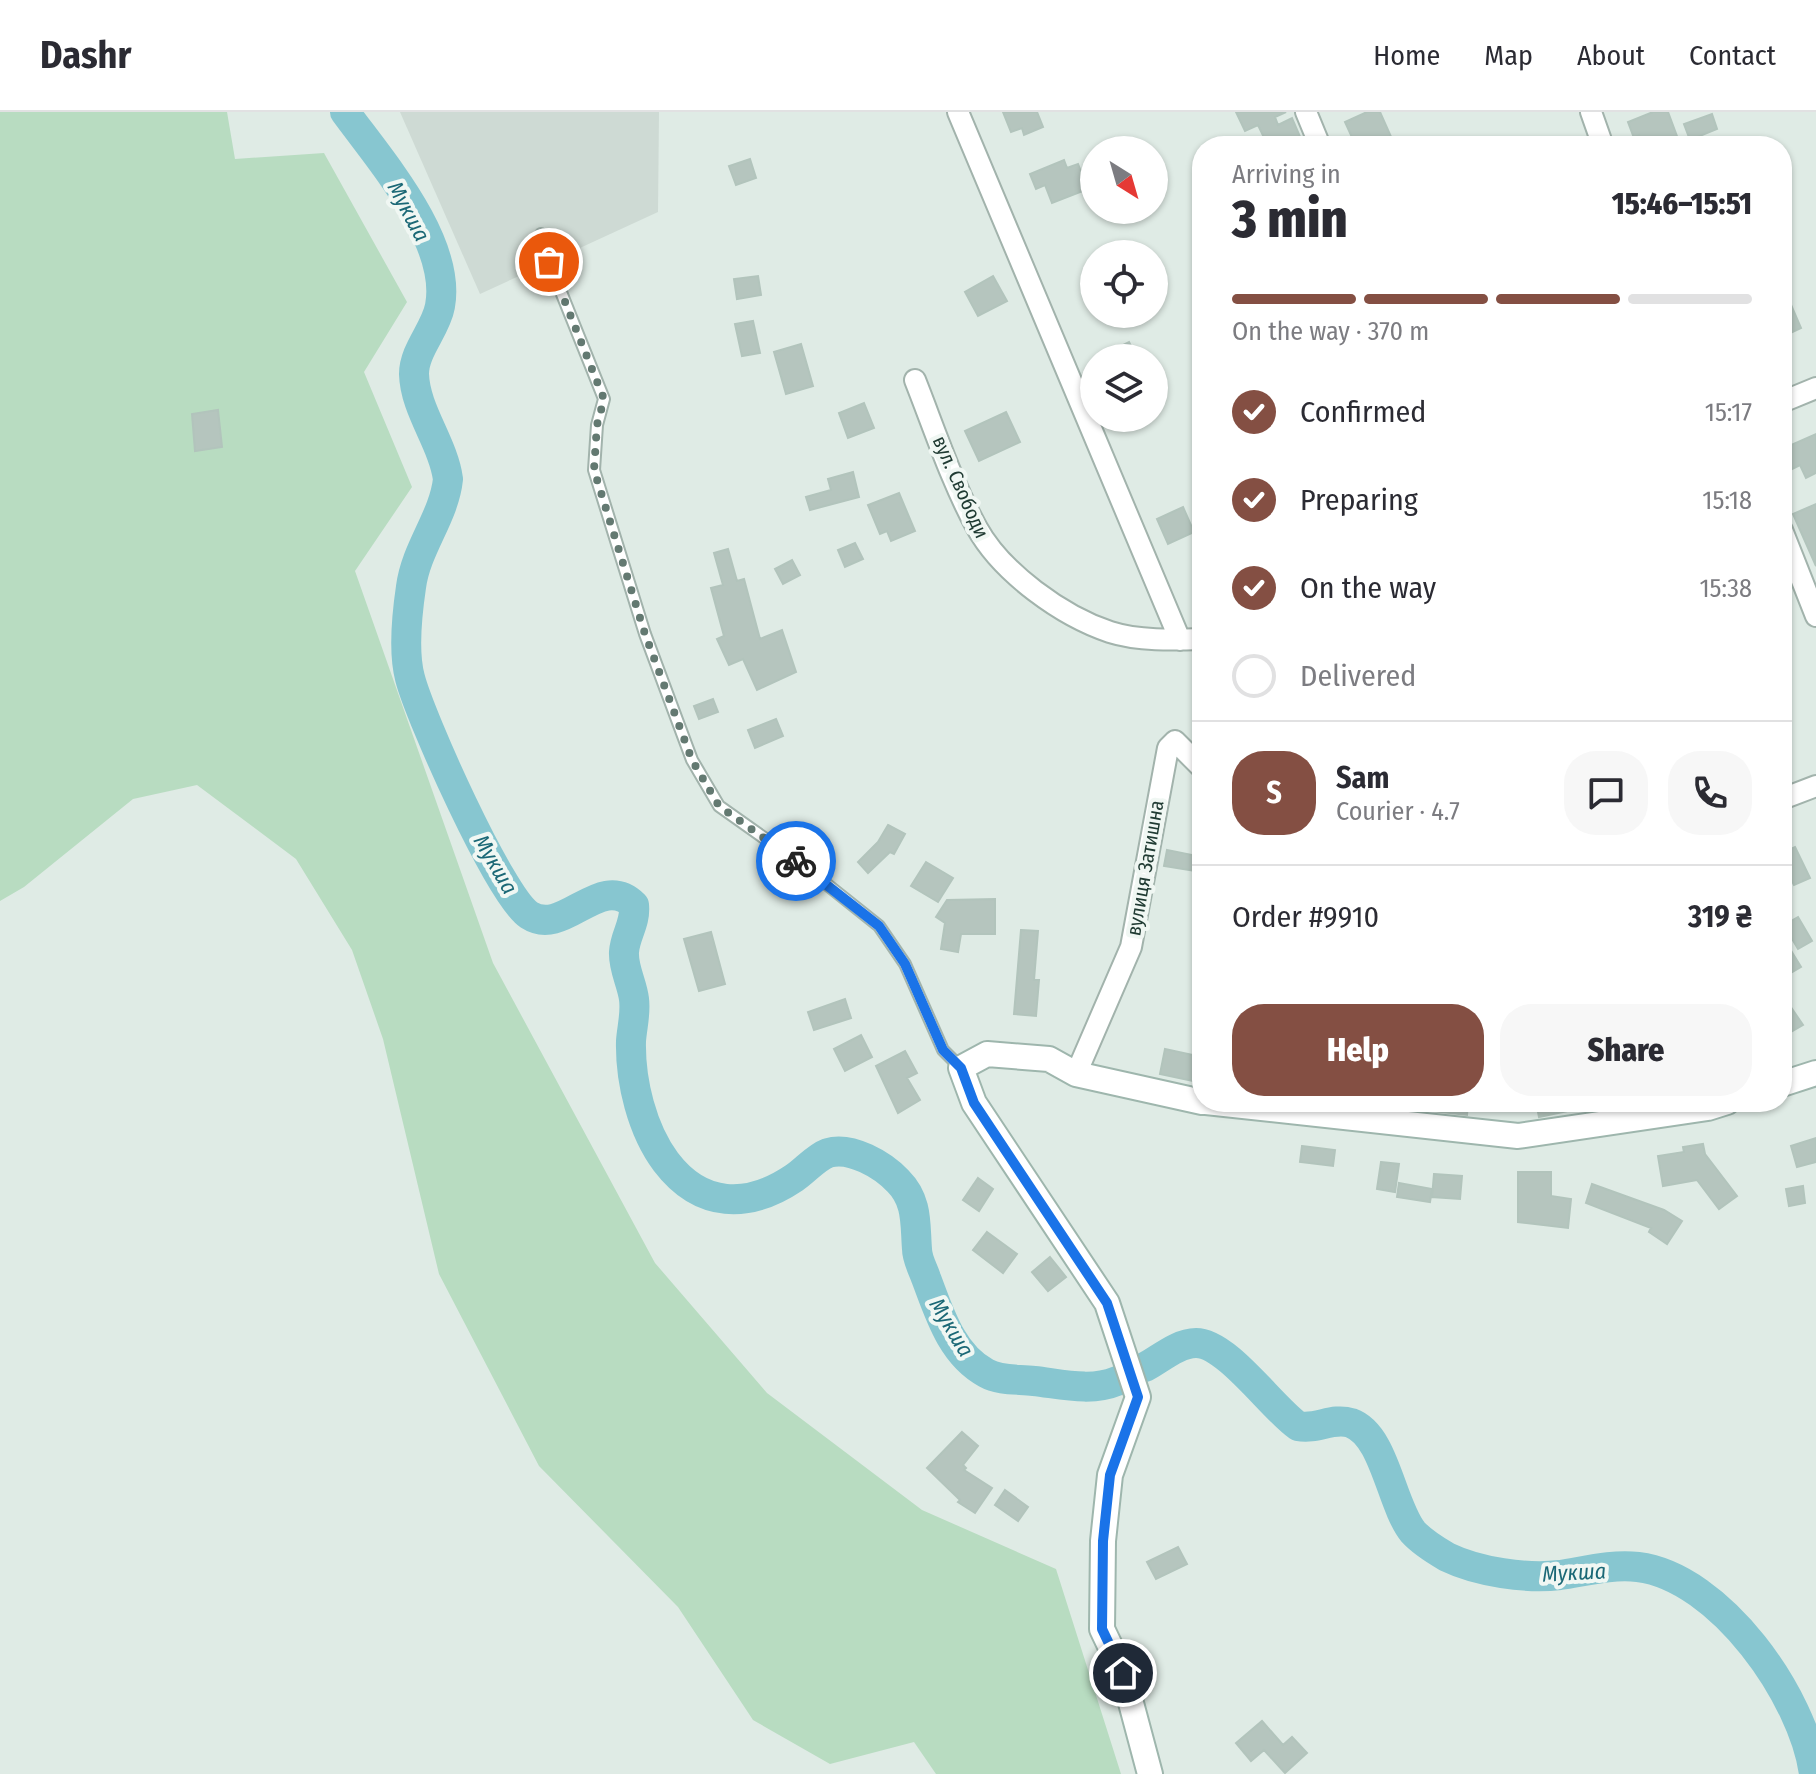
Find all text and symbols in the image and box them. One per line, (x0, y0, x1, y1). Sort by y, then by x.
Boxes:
text: Dashr (40, 32, 131, 78)
text: Home (1373, 39, 1440, 72)
text: Map (1484, 39, 1533, 72)
text: About (1577, 39, 1645, 72)
text: Contact (1689, 39, 1776, 72)
north arrow (1080, 136, 1168, 224)
map controls (1080, 136, 1168, 432)
text: Arriving in (1232, 159, 1341, 190)
water label: Мукша (382, 177, 436, 246)
text: 15:46–15:51 (1612, 186, 1752, 222)
text: 3 min (1232, 188, 1348, 251)
pin (515, 228, 583, 296)
icon: bag (527, 240, 571, 284)
button: locate (1080, 240, 1168, 328)
text: On the way · 370 m (1232, 316, 1429, 347)
button: layers (1080, 344, 1168, 432)
icon: check (1232, 390, 1276, 434)
text: Confirmed (1300, 394, 1426, 430)
text: 15:17 (1705, 397, 1752, 428)
street label: вул. Свободи (928, 432, 994, 542)
icon: check (1232, 478, 1276, 522)
text: Preparing (1300, 482, 1418, 518)
text: 15:18 (1702, 485, 1752, 516)
icon: check (1232, 566, 1276, 610)
text: On the way (1300, 570, 1436, 606)
text: 15:38 (1699, 573, 1752, 604)
text: Delivered (1300, 658, 1416, 694)
button: chat (1564, 751, 1648, 835)
button: phone (1668, 751, 1752, 835)
text: Sam (1336, 760, 1389, 796)
text: S (1266, 775, 1282, 811)
text: Courier · 4.7 (1336, 796, 1460, 827)
street label: вулиця Затишна (1121, 798, 1169, 938)
courier (756, 821, 836, 901)
water label: Мукша (468, 830, 523, 899)
icon: bike (774, 839, 818, 883)
text: Order #9910 (1232, 899, 1379, 935)
text: 319 ₴ (1688, 899, 1752, 935)
button: Help (1232, 1004, 1484, 1096)
button: Share (1500, 1004, 1752, 1096)
water label: Мукша (923, 1293, 980, 1362)
water label: Мукша (1541, 1557, 1607, 1588)
pin (1089, 1639, 1157, 1707)
icon: home (1101, 1651, 1145, 1695)

